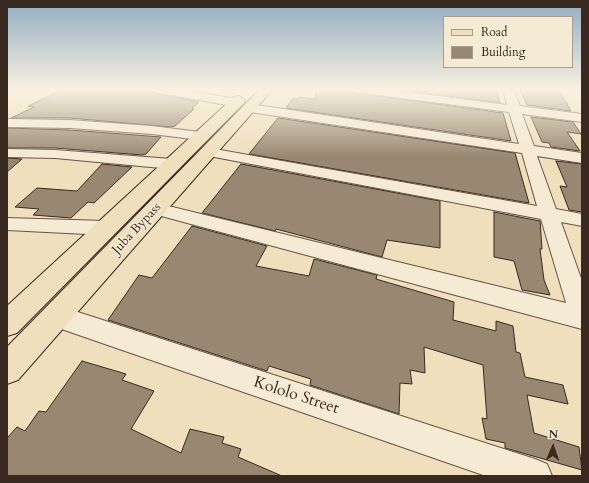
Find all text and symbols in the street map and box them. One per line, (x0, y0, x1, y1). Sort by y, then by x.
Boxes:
legend (443, 16, 573, 68)
text: Road (481, 24, 507, 40)
text: Building (481, 44, 525, 60)
street label: Juba Bypass (109, 200, 165, 258)
street label: Kololo Street (251, 373, 341, 419)
north arrow (533, 427, 573, 467)
text: N (548, 427, 558, 442)

